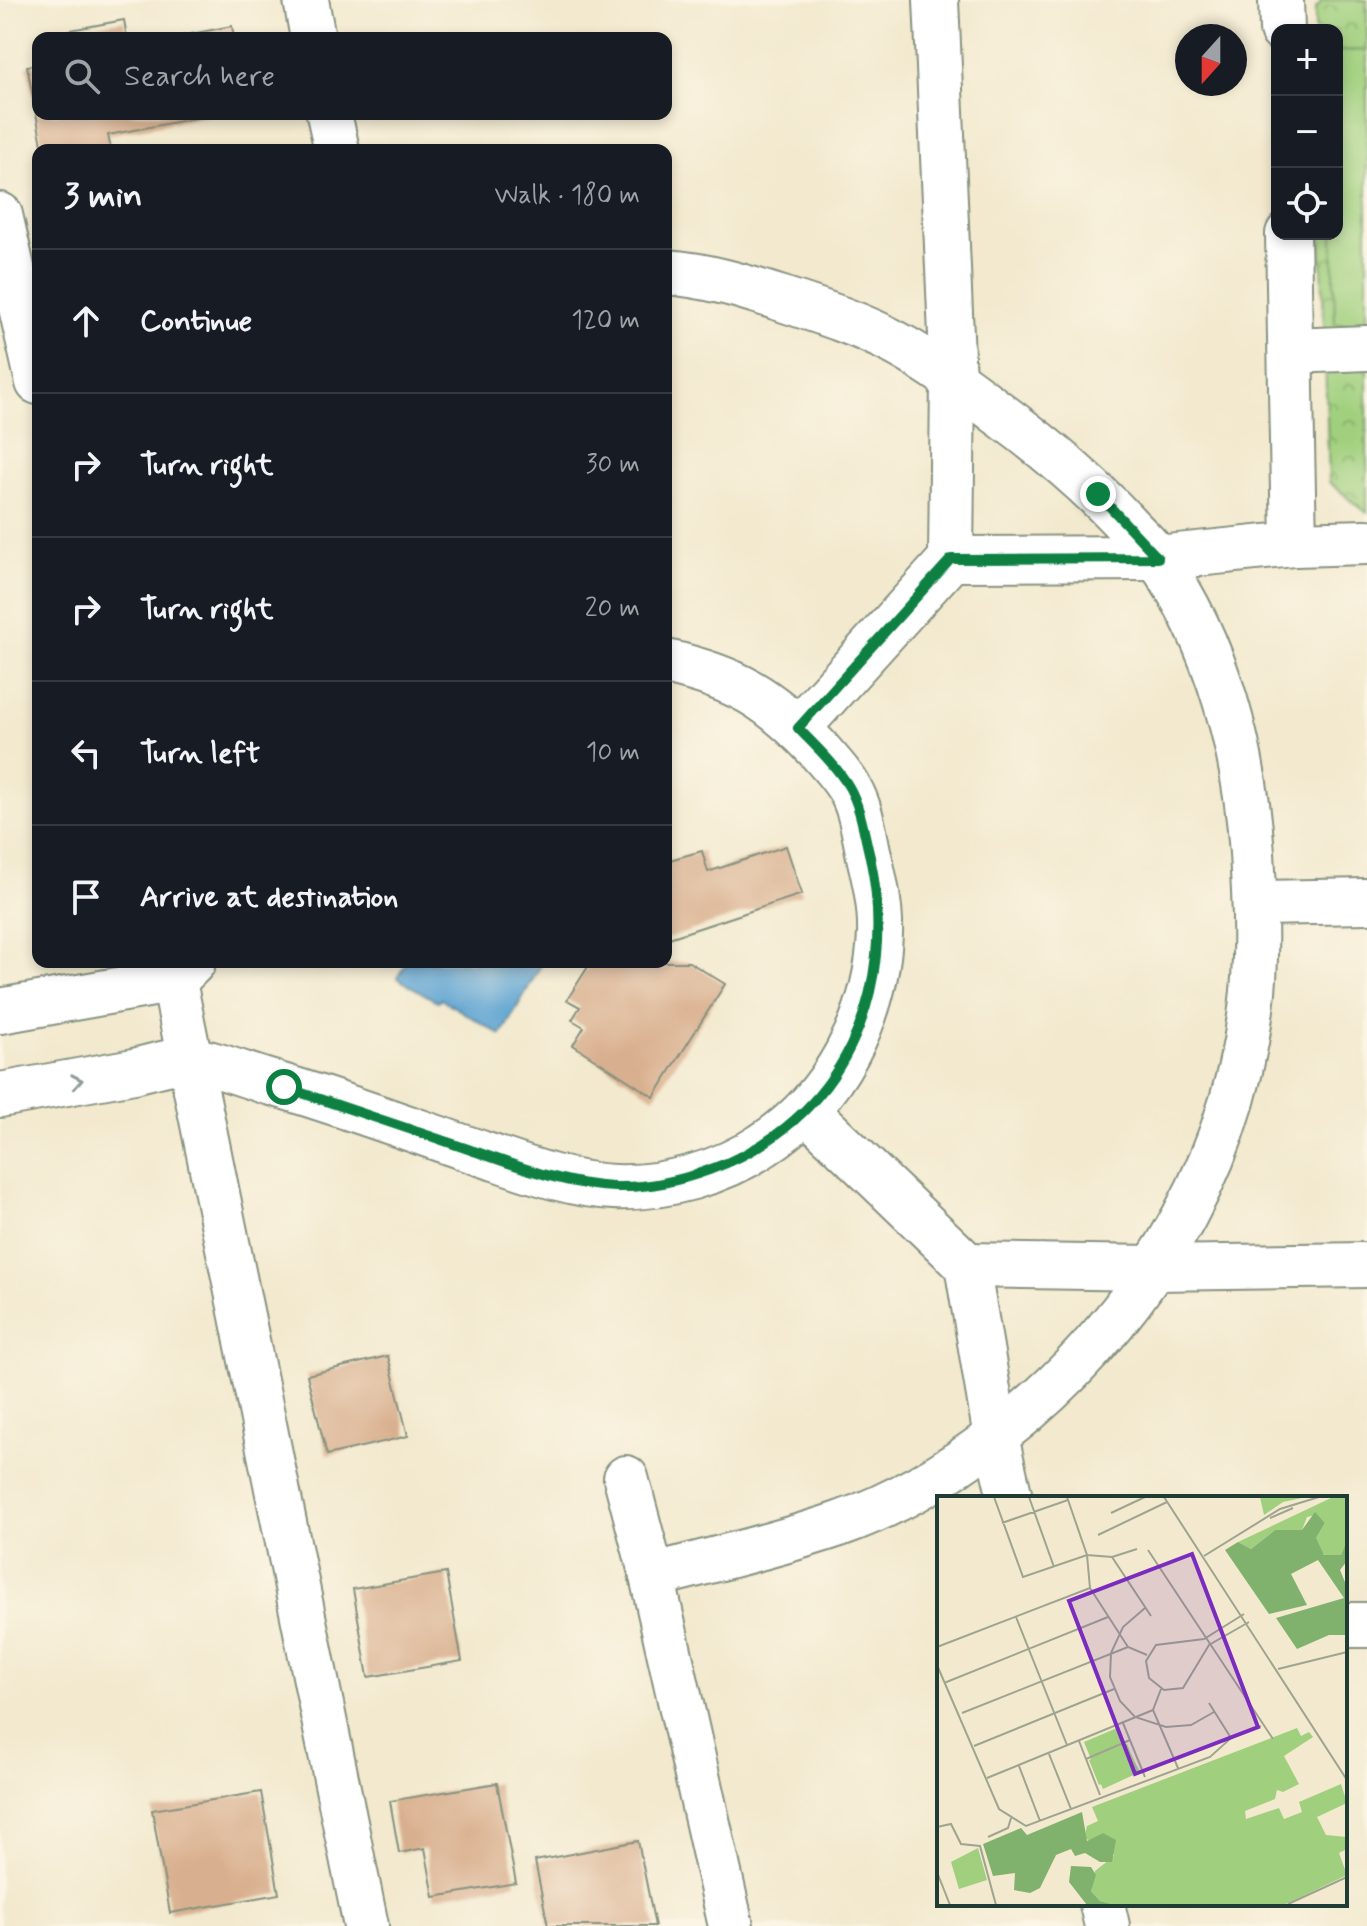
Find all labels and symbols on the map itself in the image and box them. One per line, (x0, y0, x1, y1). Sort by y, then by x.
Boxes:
north arrow (1175, 24, 1247, 96)
route end (1080, 476, 1116, 512)
route start (266, 1069, 302, 1105)
one-way arrow (70, 1074, 83, 1091)
inset map (937, 1496, 1347, 1906)

